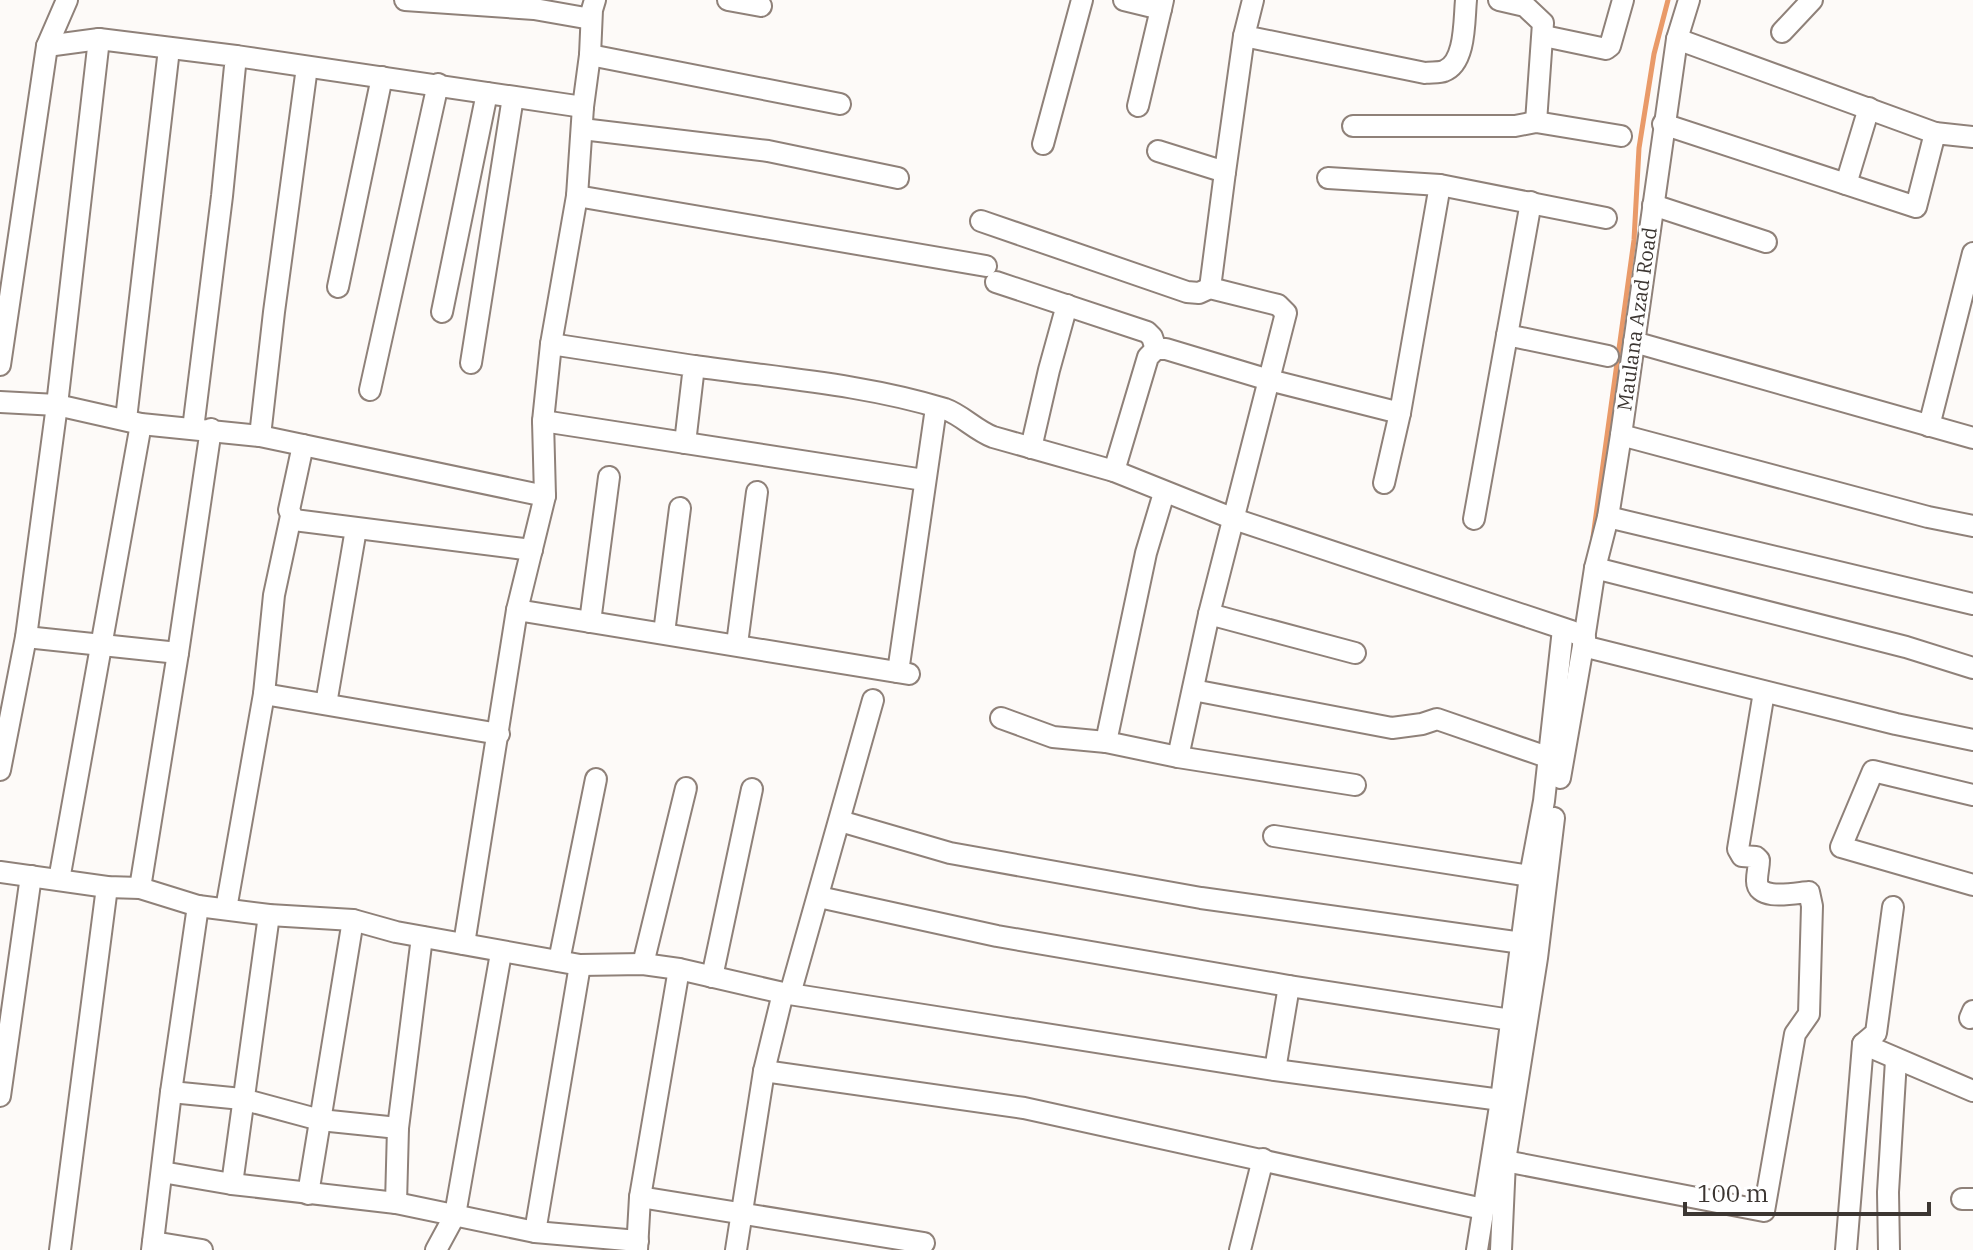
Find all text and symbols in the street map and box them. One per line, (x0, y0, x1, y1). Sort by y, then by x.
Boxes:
street label: Maulana Azad Road (1610, 225, 1663, 413)
scale bar (1685, 1166, 1929, 1216)
text: 100 m (1697, 1177, 1769, 1209)

